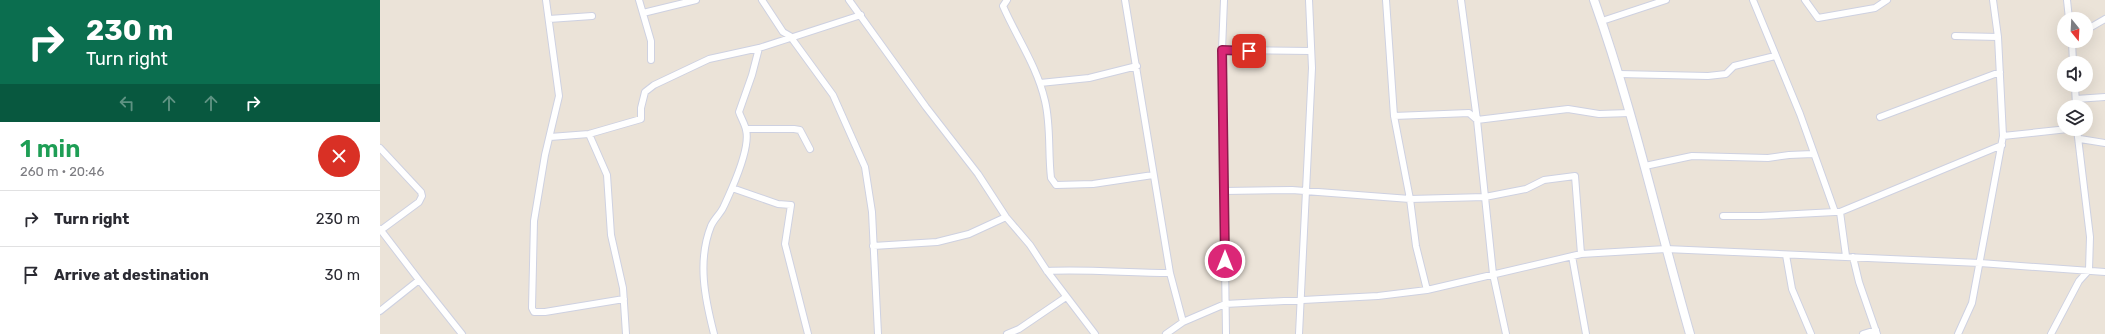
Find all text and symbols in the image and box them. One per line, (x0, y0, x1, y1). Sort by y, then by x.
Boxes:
north arrow (2057, 12, 2093, 48)
map controls (2057, 12, 2093, 136)
text: 230 m (86, 14, 173, 47)
icon: right (20, 16, 72, 68)
pin (1232, 34, 1266, 68)
icon: arrive (1238, 40, 1260, 62)
text: Turn right (86, 48, 168, 70)
button: sound (2057, 56, 2093, 92)
icon: left (116, 92, 138, 114)
icon: ahead (158, 92, 180, 114)
icon: ahead (200, 92, 222, 114)
icon: right (242, 92, 264, 114)
button: layers (2057, 100, 2093, 136)
text: 1 min (20, 135, 80, 163)
button: close (318, 135, 360, 177)
text: 260 m · 20:46 (20, 164, 104, 179)
icon: right (20, 208, 42, 230)
text: Turn right (54, 210, 129, 228)
text: 230 m (316, 210, 360, 228)
position arrow (1204, 240, 1246, 282)
icon: arrive (20, 264, 42, 286)
text: Arrive at destination (54, 266, 209, 284)
text: 30 m (324, 266, 360, 284)

